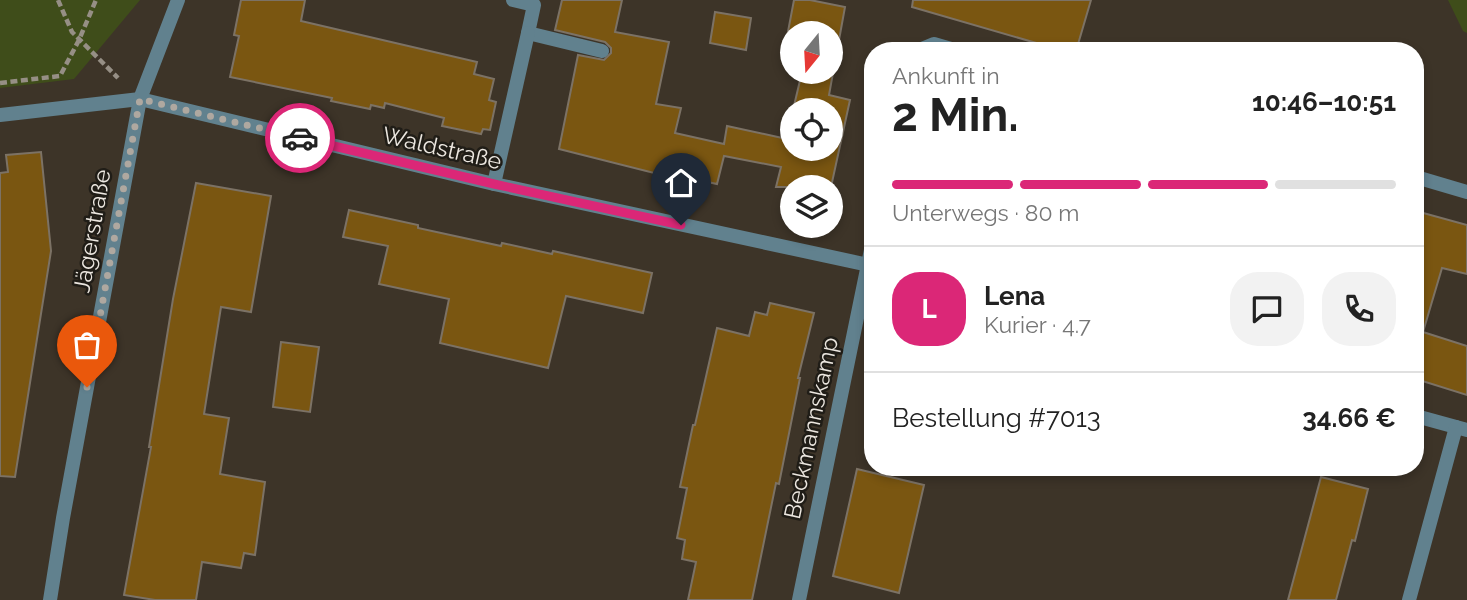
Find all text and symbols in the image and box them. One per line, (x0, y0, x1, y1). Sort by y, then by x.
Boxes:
north arrow (780, 21, 844, 84)
map controls (780, 21, 843, 238)
text: Ankunft in (892, 62, 1000, 89)
text: 10:46–10:51 (1252, 87, 1396, 117)
text: 2 Min. (892, 88, 1019, 142)
button: locate (780, 98, 843, 161)
courier (265, 103, 335, 173)
icon: car (281, 119, 319, 157)
street label: Waldstraße (380, 121, 504, 174)
pin (651, 153, 711, 225)
icon: home (662, 164, 700, 202)
street label: Jägerstraße (67, 167, 116, 295)
button: layers (780, 175, 843, 238)
text: Unterwegs · 80 m (892, 199, 1080, 226)
button: chat (1230, 272, 1304, 346)
button: phone (1322, 272, 1396, 346)
text: Lena (984, 281, 1045, 311)
text: L (921, 294, 937, 324)
text: Kurier · 4.7 (984, 311, 1091, 338)
pin (57, 315, 117, 387)
icon: bag (68, 326, 106, 364)
street label: Beckmannskamp (778, 334, 843, 521)
text: Bestellung #7013 (892, 403, 1101, 433)
text: 34.66 € (1302, 403, 1396, 433)

